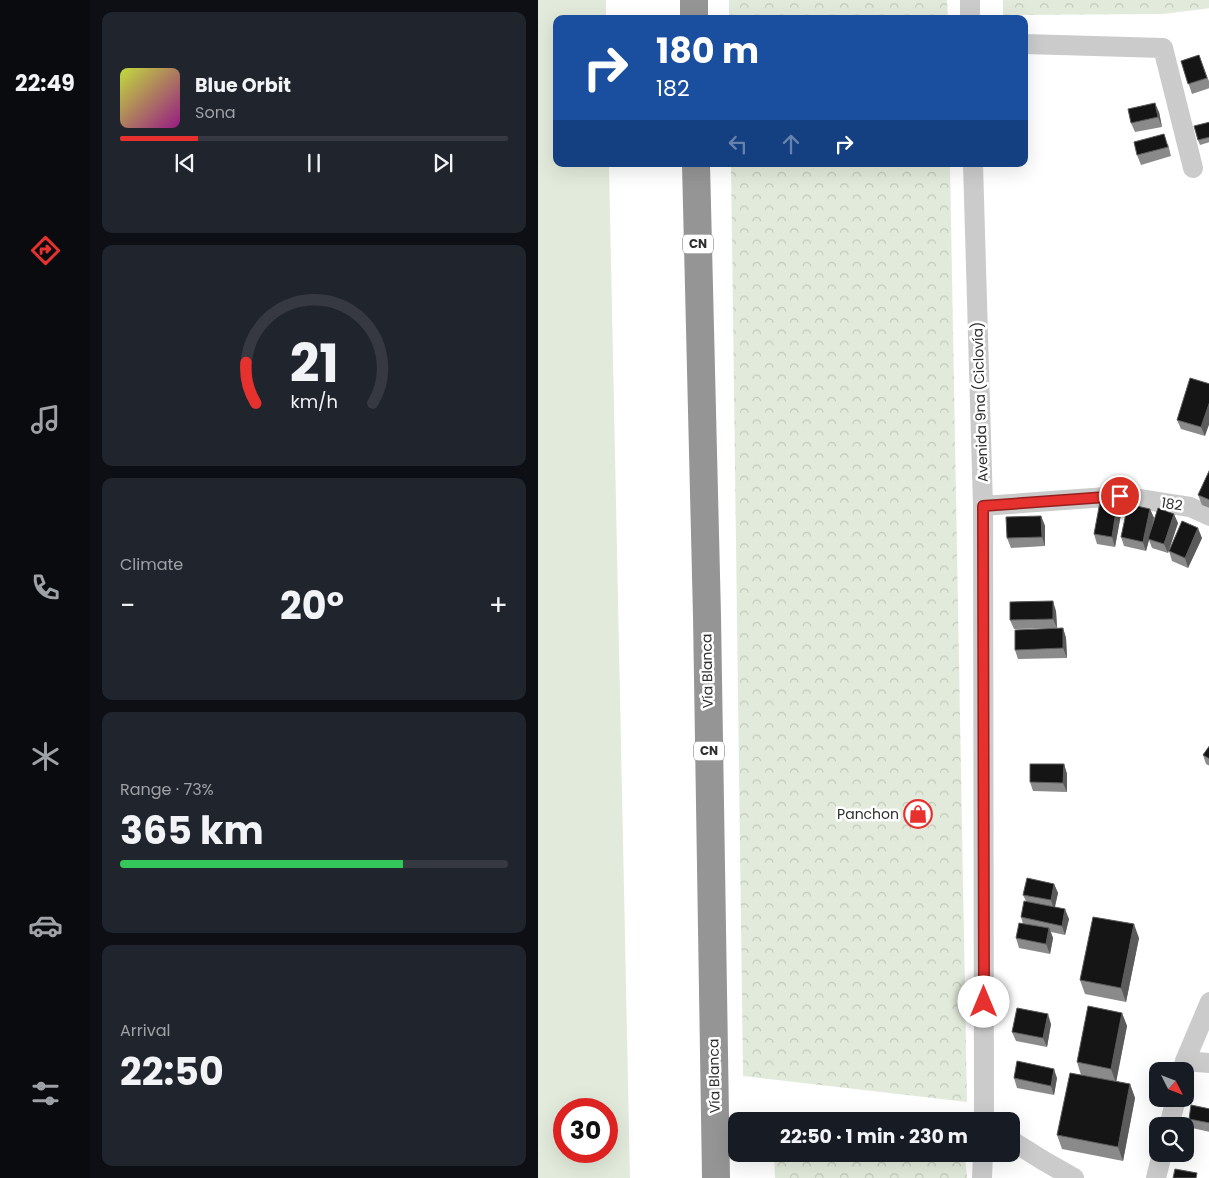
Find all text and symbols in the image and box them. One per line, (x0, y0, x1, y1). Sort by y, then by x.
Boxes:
text: 180 m (656, 26, 759, 75)
icon: right (573, 35, 638, 100)
text: 22:49 (15, 68, 75, 99)
text: Blue Orbit (195, 72, 291, 99)
text: 182 (656, 73, 690, 104)
text: Sona (195, 101, 236, 124)
icon: left (724, 130, 752, 158)
icon: ahead (777, 130, 805, 158)
icon: right (830, 130, 858, 158)
icon: previous (171, 149, 199, 177)
icon: pause (300, 149, 328, 177)
icon: next (429, 149, 457, 177)
icon: directions (28, 233, 63, 268)
road number: CN (683, 234, 713, 253)
street label: Avenida 9na (Ciclovía) (967, 321, 993, 483)
text: 21 (289, 327, 339, 400)
text: km/h (290, 389, 338, 414)
icon: music (28, 402, 63, 437)
pin (1099, 475, 1141, 517)
icon: arrive (1106, 482, 1134, 510)
street label: 182 (1160, 492, 1184, 516)
text: Climate (120, 553, 183, 576)
icon: phone (28, 570, 63, 605)
text: 20° (280, 579, 344, 632)
text: − (120, 586, 135, 625)
text: + (489, 586, 508, 625)
street label: Vía Blanca (696, 634, 718, 708)
icon: climate (28, 739, 63, 774)
road number: CN (694, 741, 724, 760)
text: Range · 73% (120, 778, 214, 801)
shop icon: Panchon (903, 799, 933, 829)
text: 365 km (120, 804, 264, 857)
place label: Panchon (837, 804, 899, 824)
icon: car (28, 908, 63, 943)
position arrow (957, 975, 1009, 1027)
text: Arrival (120, 1019, 170, 1042)
street label: Vía Blanca (703, 1039, 725, 1113)
text: 22:50 (120, 1045, 224, 1098)
north arrow (1149, 1062, 1194, 1108)
map controls (1149, 1062, 1194, 1162)
icon: filters (28, 1076, 63, 1111)
speed limit sign: 30 (553, 1098, 618, 1163)
button: search (1149, 1117, 1194, 1162)
text: 22:50 · 1 min · 230 m (780, 1123, 968, 1150)

